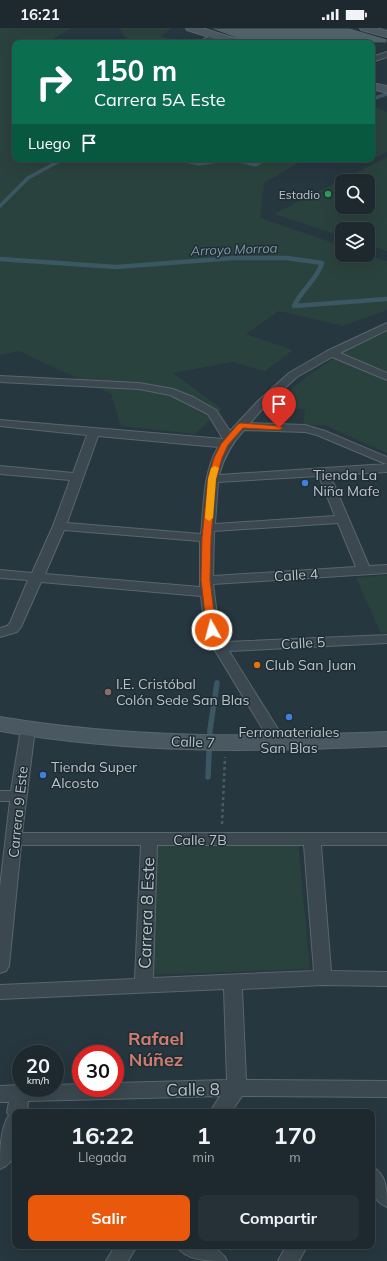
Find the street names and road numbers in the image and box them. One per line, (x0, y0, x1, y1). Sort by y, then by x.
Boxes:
street label: Calle 4 (274, 565, 319, 585)
street label: Calle 5 (281, 633, 325, 653)
street label: Calle 7 (171, 732, 215, 752)
street label: Carrera 9 Este (4, 765, 32, 859)
street label: Calle 7B (173, 831, 227, 849)
street label: Carrera 8 Este (134, 857, 158, 969)
street label: Calle 8 (166, 1078, 220, 1100)

